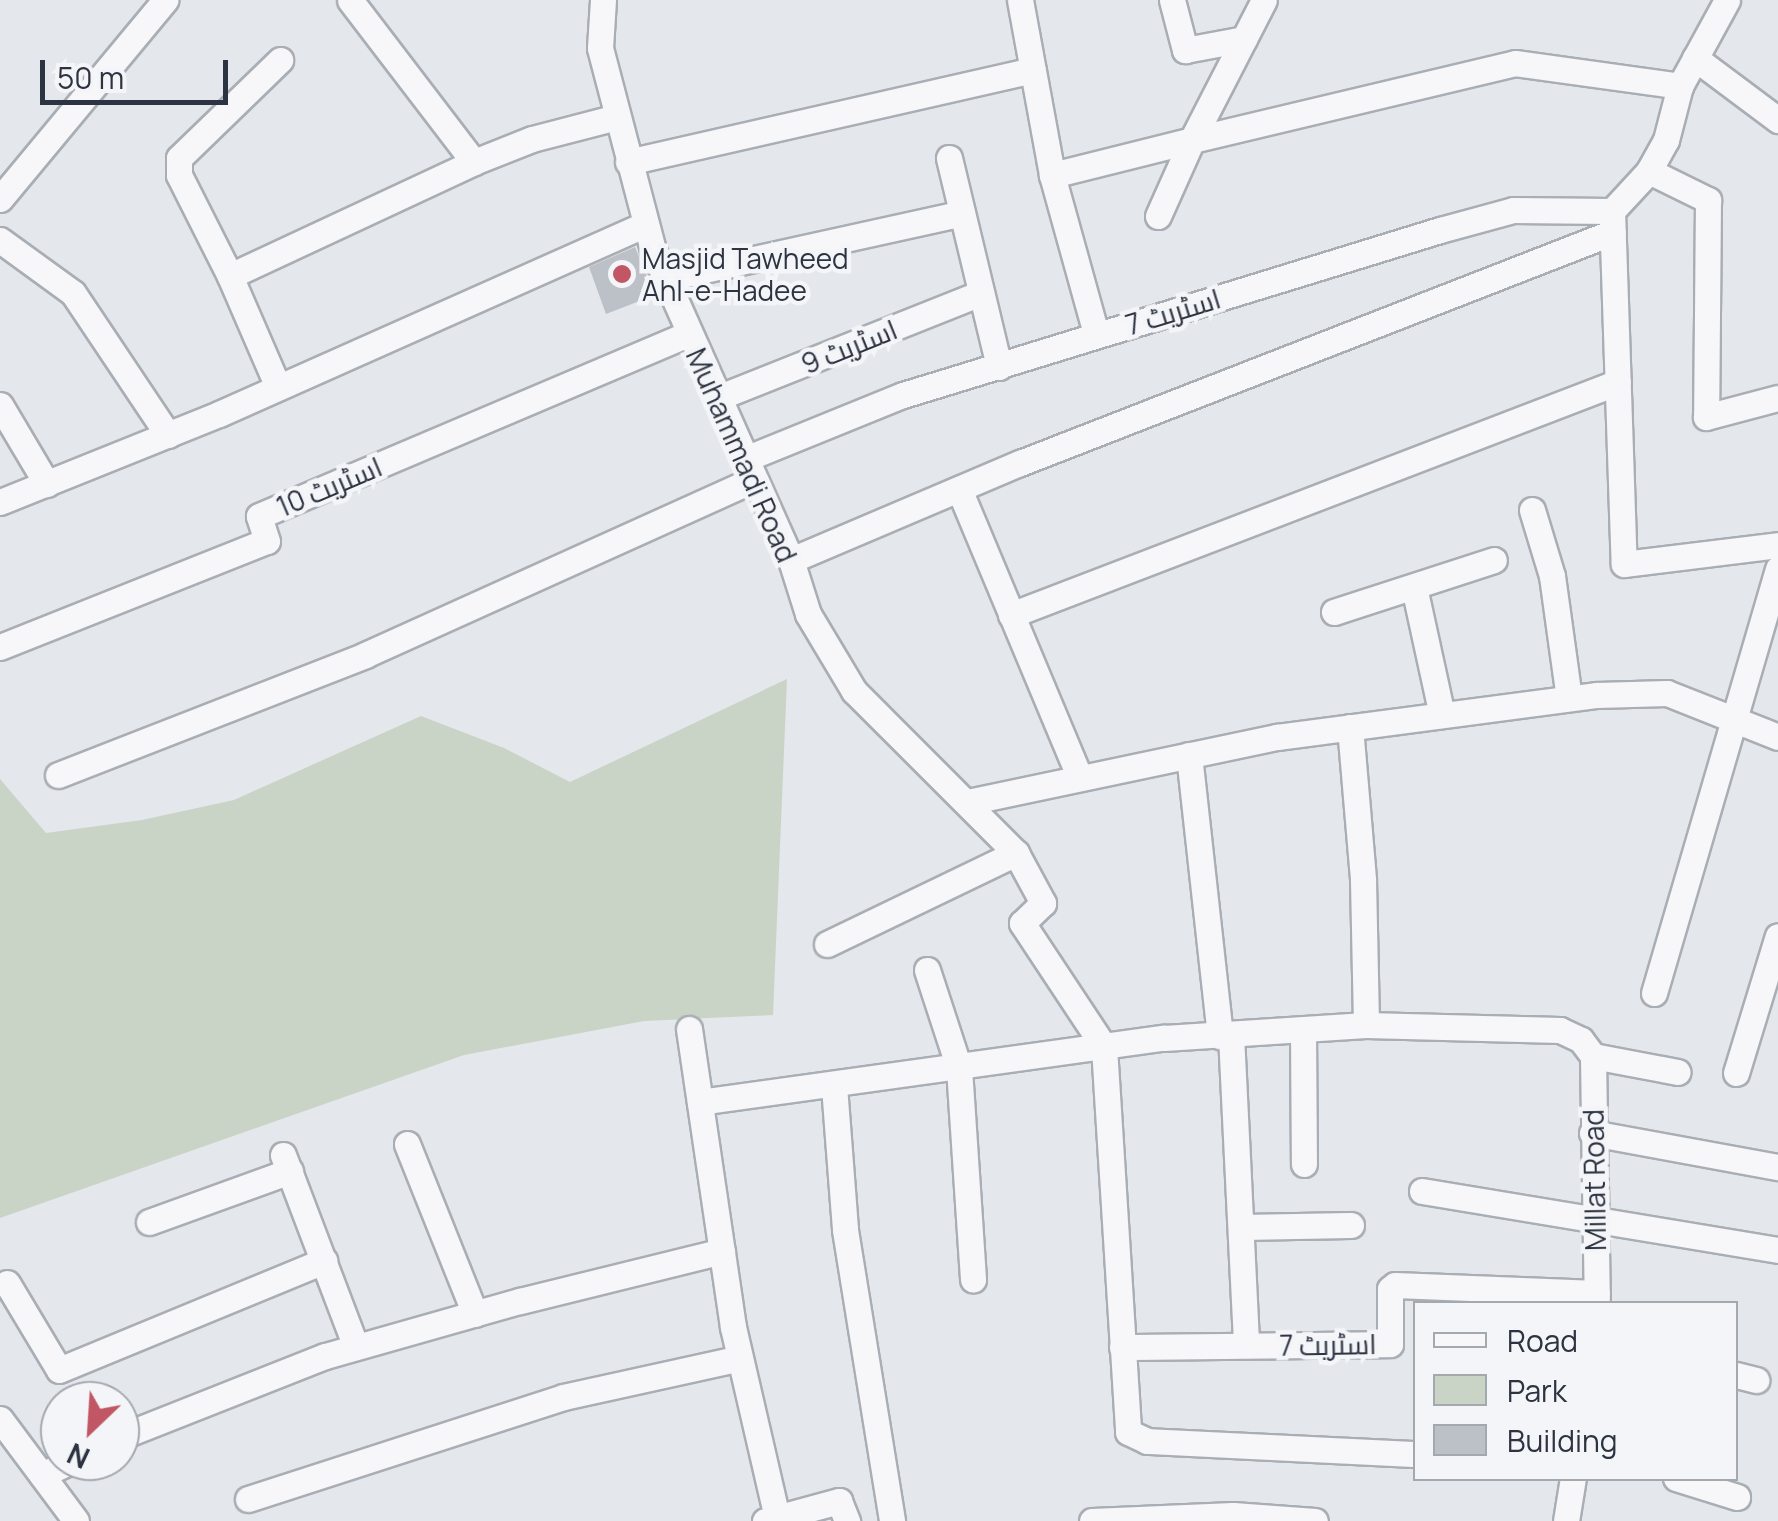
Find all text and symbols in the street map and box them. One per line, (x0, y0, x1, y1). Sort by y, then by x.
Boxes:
scale bar (45, 40, 232, 102)
text: 50 m (57, 57, 124, 98)
place label: Masjid Tawheed Ahl-e-Hadee (642, 241, 849, 307)
marker: Masjid Tawheed Ahl-e-Hadee (611, 263, 633, 285)
street label: اسٹریٹ 7 (1122, 281, 1224, 341)
street label: اسٹریٹ 9 (796, 312, 902, 380)
street label: Muhammadi Road (680, 343, 804, 567)
street label: اسٹریٹ 10 (271, 449, 387, 523)
street label: Millat Road (1576, 1109, 1612, 1251)
legend (1413, 1301, 1738, 1481)
text: Road (1507, 1320, 1578, 1361)
street label: اسٹریٹ 7 (1279, 1326, 1377, 1362)
text: Park (1507, 1370, 1567, 1411)
north arrow (40, 1381, 140, 1481)
text: Building (1507, 1420, 1618, 1461)
text: N (61, 1435, 95, 1478)

